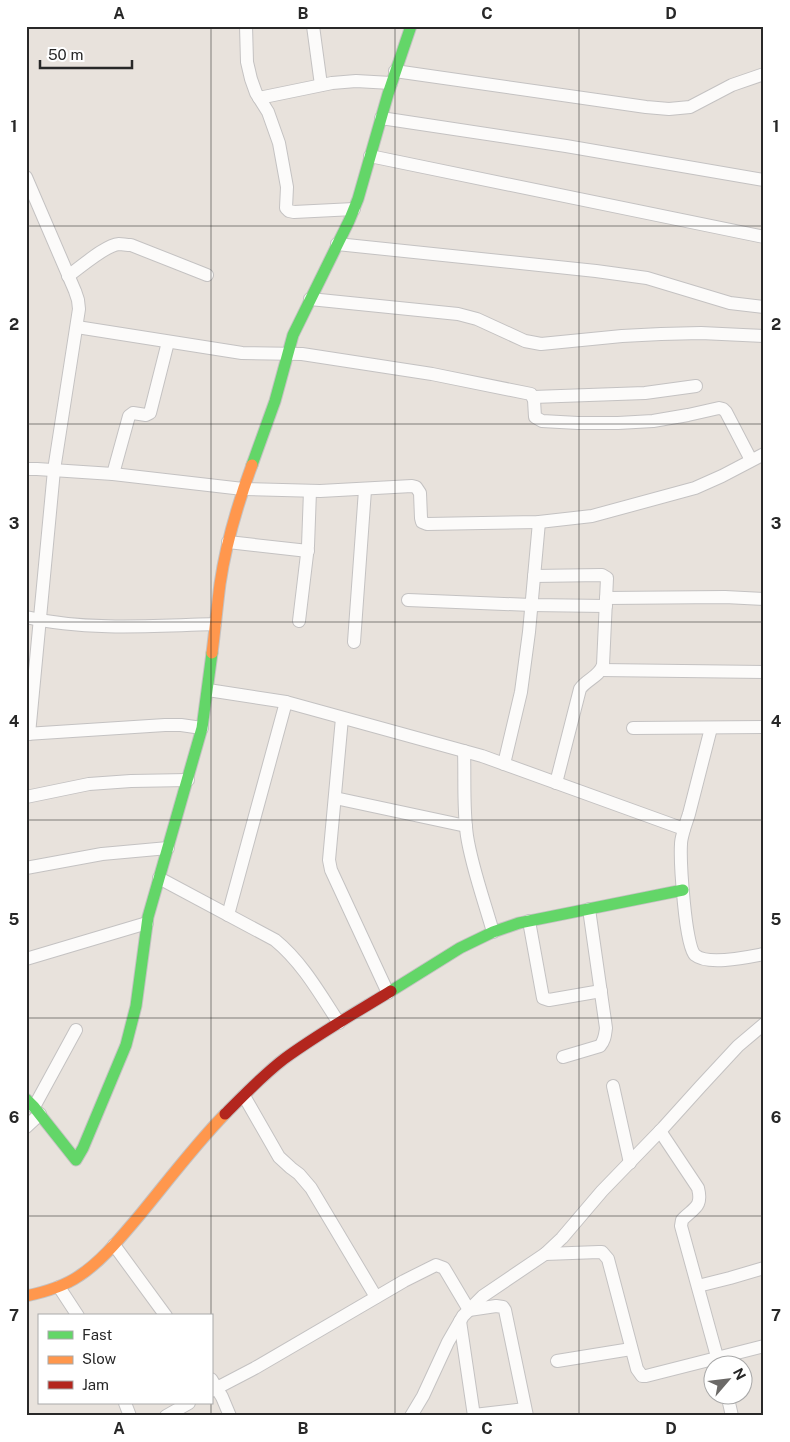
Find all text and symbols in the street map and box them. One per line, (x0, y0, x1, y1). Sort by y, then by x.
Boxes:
text: A (113, 4, 125, 23)
text: B (298, 4, 309, 23)
text: C (481, 4, 493, 23)
text: D (665, 4, 677, 23)
scale bar (40, 38, 132, 70)
text: 50 m (48, 46, 83, 63)
text: 1 (11, 117, 17, 136)
text: 1 (773, 117, 779, 136)
text: 2 (9, 315, 19, 334)
text: 2 (771, 315, 781, 334)
text: 3 (9, 514, 19, 533)
text: 3 (771, 514, 781, 533)
text: 4 (9, 712, 20, 731)
text: 4 (771, 712, 782, 731)
text: 5 (9, 910, 20, 929)
text: 5 (771, 910, 782, 929)
text: 6 (9, 1108, 19, 1127)
text: 6 (771, 1108, 781, 1127)
text: 7 (9, 1306, 19, 1325)
text: 7 (771, 1306, 781, 1325)
legend (38, 1314, 212, 1404)
text: Fast (82, 1326, 112, 1343)
text: Slow (82, 1350, 117, 1367)
north arrow (702, 1354, 752, 1404)
text: N (730, 1365, 749, 1382)
text: Jam (82, 1376, 109, 1393)
text: A (113, 1419, 125, 1438)
text: B (298, 1419, 309, 1438)
text: C (481, 1419, 493, 1438)
text: D (665, 1419, 677, 1438)

